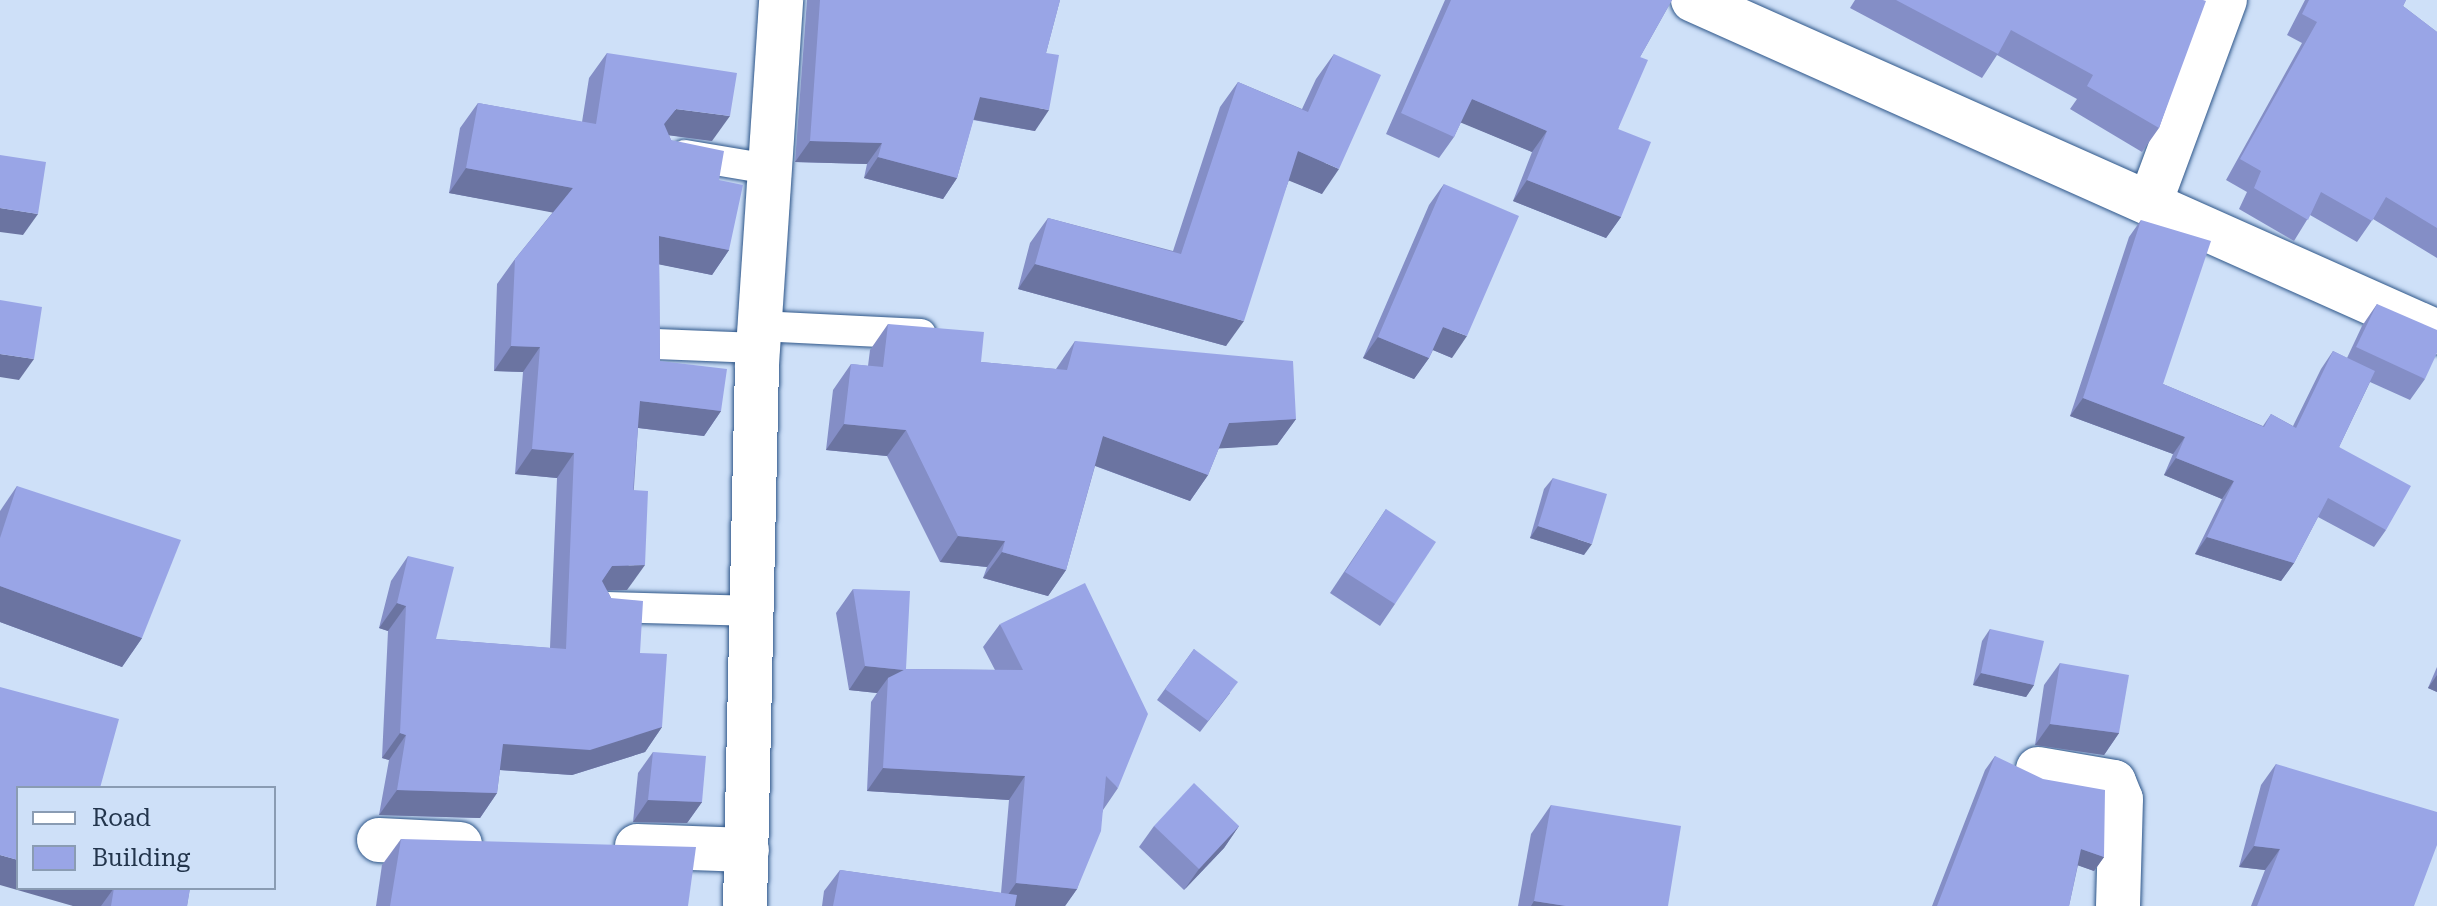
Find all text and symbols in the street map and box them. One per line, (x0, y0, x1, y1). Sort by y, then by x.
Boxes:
legend (16, 786, 276, 890)
text: Road (92, 804, 151, 832)
text: Building (92, 844, 190, 872)

